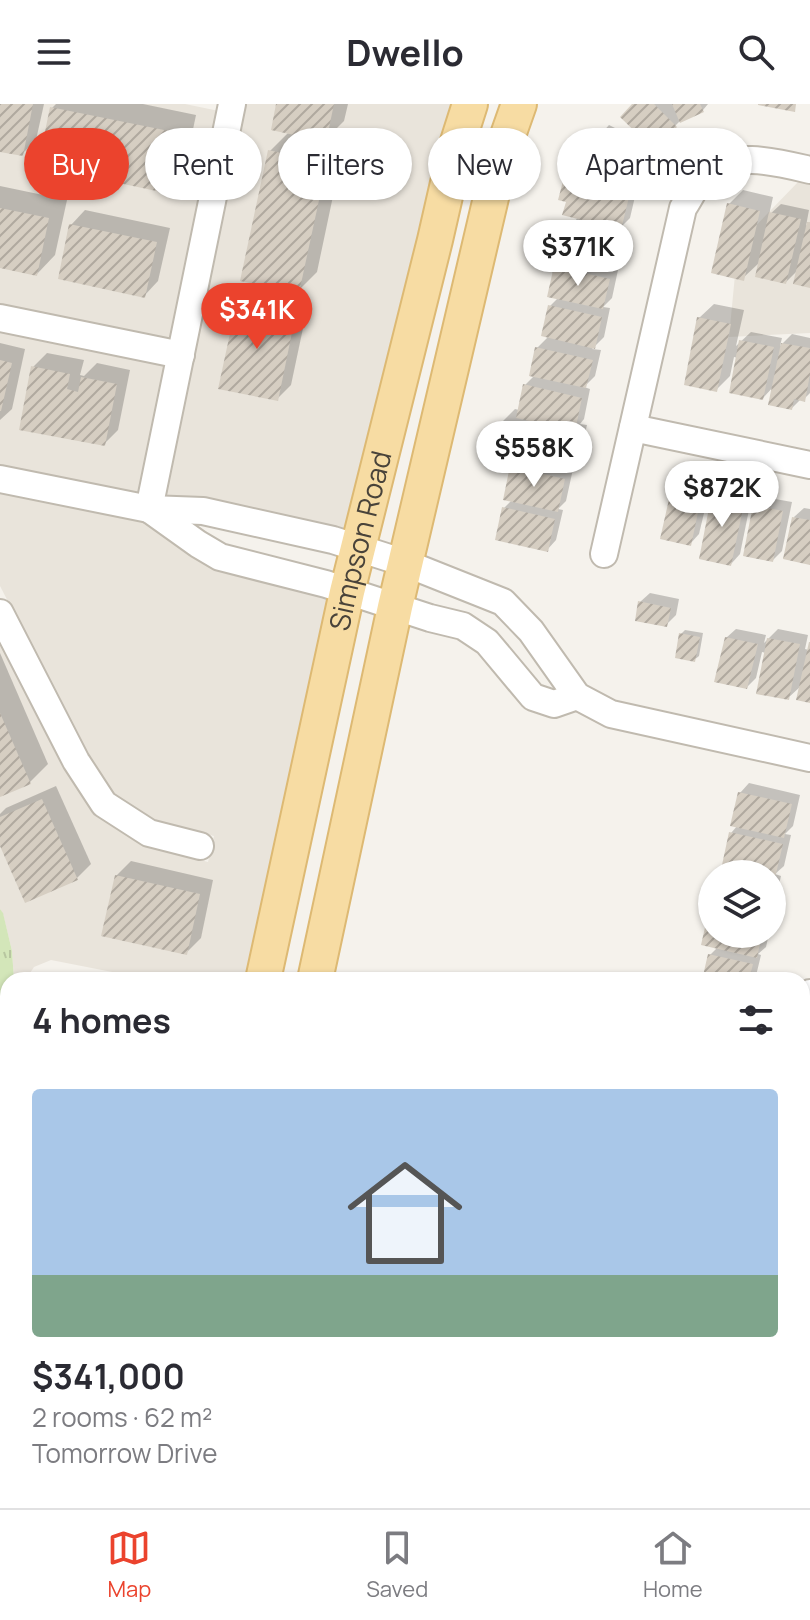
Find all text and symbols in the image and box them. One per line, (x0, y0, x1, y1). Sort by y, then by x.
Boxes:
text: Dwello (346, 28, 464, 77)
icon: menu (32, 30, 76, 74)
icon: search (734, 30, 778, 74)
chip: Buy (24, 128, 129, 200)
chip: Rent (145, 128, 262, 200)
chip: Filters (278, 128, 412, 200)
chip: New (428, 128, 541, 200)
chip: Apartment (557, 128, 752, 200)
pin: $371K (522, 220, 634, 288)
text: $371K (541, 228, 615, 264)
pin: $341K (201, 283, 313, 351)
text: $341K (219, 291, 295, 327)
pin: $558K (478, 421, 590, 489)
text: $558K (494, 429, 574, 465)
street label: Simpson Road (319, 447, 400, 634)
pin: $872K (666, 461, 778, 529)
text: $872K (683, 469, 761, 505)
map controls (698, 860, 786, 948)
button: layers (698, 860, 786, 948)
text: 4 homes (32, 997, 171, 1043)
icon: filters (734, 998, 778, 1042)
icon: home (333, 1141, 477, 1285)
text: $341,000 (32, 1353, 185, 1399)
text: 2 rooms · 62 m² (32, 1399, 212, 1435)
text: Tomorrow Drive (32, 1435, 217, 1471)
tab: Map (107, 1526, 151, 1604)
tab: Saved (366, 1526, 428, 1604)
tab: Home (643, 1526, 703, 1604)

